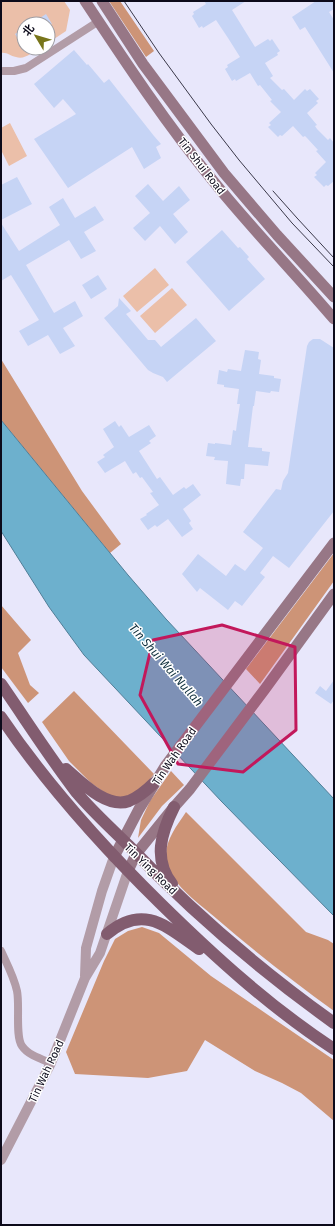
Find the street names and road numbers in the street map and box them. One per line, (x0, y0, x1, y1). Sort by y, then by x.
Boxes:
street label: Tin Shui Road (175, 135, 228, 197)
street label: Tin Wah Road (150, 725, 199, 788)
street label: Tin Ying Road (122, 841, 180, 898)
street label: Tin Wah Road (26, 1038, 67, 1105)

